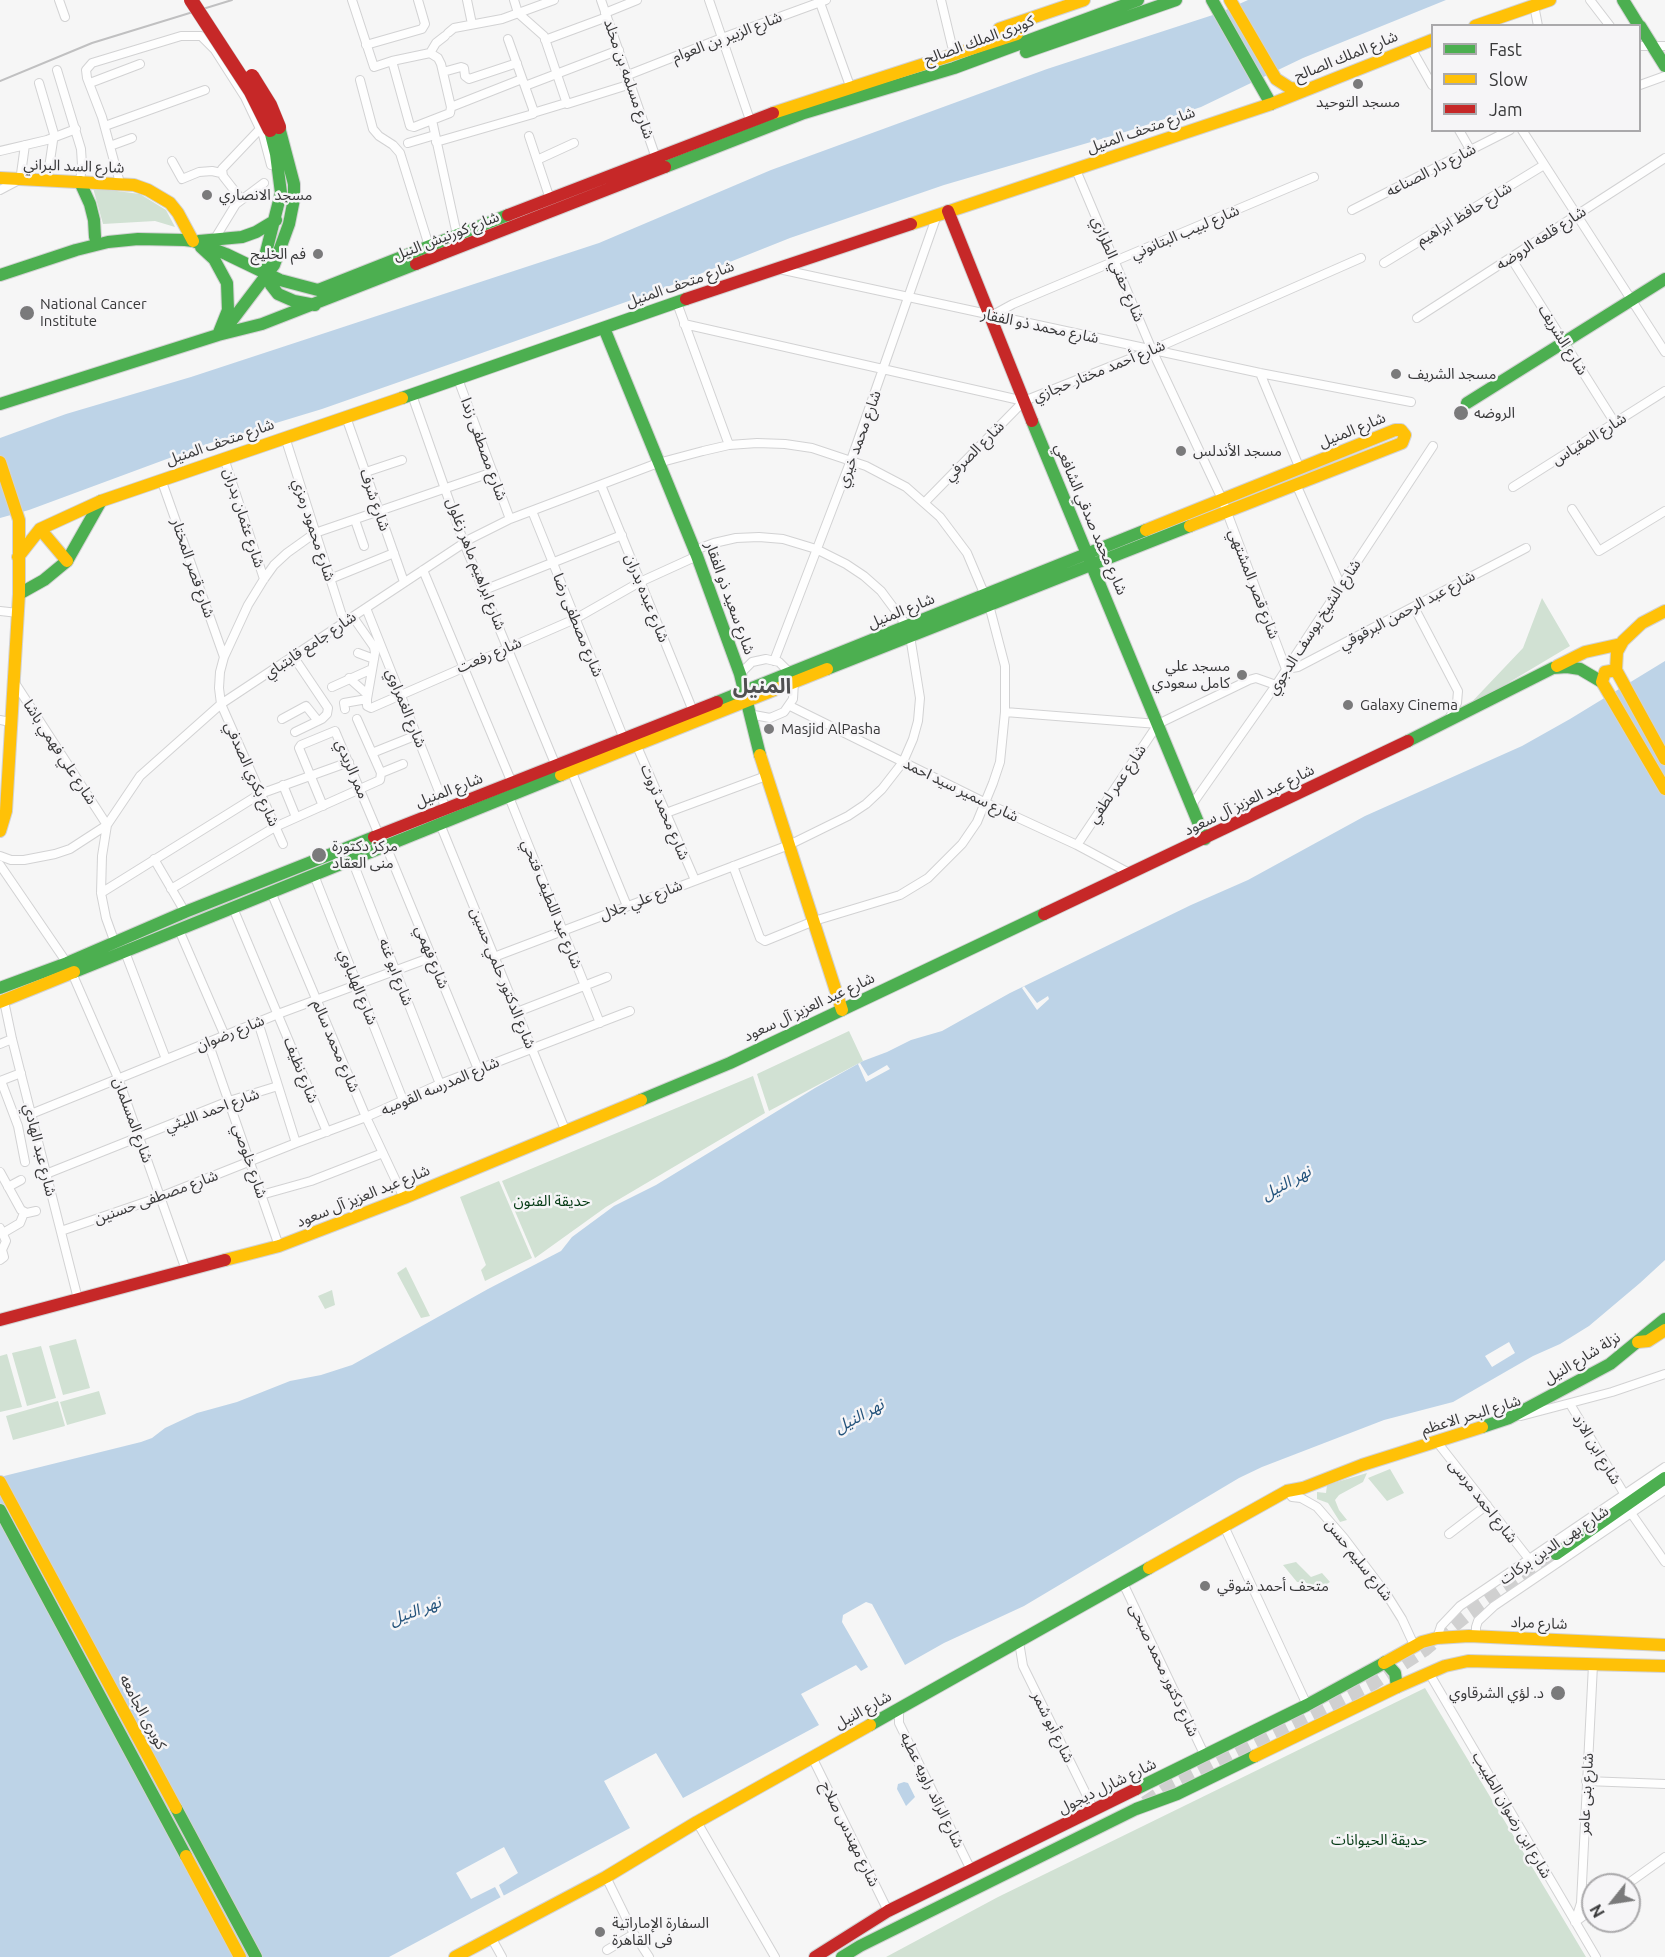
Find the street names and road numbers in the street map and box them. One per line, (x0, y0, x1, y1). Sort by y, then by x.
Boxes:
street label: شارع الزبير بن العوام (670, 8, 784, 66)
street label: كوبرى الملك الصالح (922, 12, 1036, 68)
street label: شارع مسلمه بن مخلد (600, 17, 658, 141)
street label: شارع الملك الصالح (1292, 27, 1400, 85)
street label: شارع متحف المنيل (1084, 103, 1198, 157)
street label: شارع دار الصناعه (1383, 140, 1479, 200)
street label: شارع السد البراني (23, 155, 125, 177)
street label: شارع حافظ ابراهيم (1413, 179, 1515, 249)
street label: شارع لبيب البتانوني (1128, 201, 1242, 263)
street label: شارع قلعه الروضه (1493, 202, 1589, 274)
street label: شارع كورنيش النيل (390, 207, 502, 265)
street label: شارع حفني الطرازي (1088, 214, 1148, 324)
street label: شارع متحف المنيل (623, 257, 737, 311)
street label: شارع الشريف (1534, 302, 1592, 378)
street label: شارع محمد ذو الفقار (980, 305, 1100, 347)
street label: شارع أحمد مختار حجازي (1030, 336, 1168, 406)
street label: شارع محمد خيري (833, 388, 885, 490)
street label: شارع مصطفى زندا (457, 395, 511, 503)
street label: شارع المنيل (1316, 408, 1388, 452)
street label: شارع المقياس (1548, 409, 1630, 469)
street label: شارع متحف المنيل (163, 415, 277, 469)
street label: شارع الصرفي (940, 417, 1008, 485)
street label: شارع محمد صدقي الشافعي (1051, 440, 1131, 598)
street label: شارع عثمان بدران (219, 466, 269, 570)
street label: شارع شرف (356, 466, 394, 534)
street label: شارع محمود رمزي (289, 477, 339, 583)
street label: شارع ابراهيم ماهر زغلول (442, 495, 510, 633)
street label: شارع قصر المختار (168, 516, 218, 620)
street label: شارع قصر المشتهي (1225, 527, 1283, 641)
street label: شارع سعيد ذو الفقار (701, 539, 759, 657)
street label: شارع عبده بدران (621, 551, 673, 645)
street label: شارع الشيخ يوسف الدجوي (1264, 556, 1364, 698)
street label: شارع عبد الرحمن البرقوقي (1336, 567, 1478, 653)
street label: شارع مصطفى رضا (549, 570, 607, 680)
street label: شارع المنيل (865, 589, 937, 633)
street label: شارع جامع قايتباي (261, 608, 359, 682)
street label: شارع رفعت (454, 633, 524, 677)
street label: شارع الغمراوي (382, 666, 430, 750)
street label: شارع علي فهمي باشا (19, 696, 101, 808)
street label: شارع بكري الصدفي (221, 719, 283, 829)
street label: ممر الريدي (331, 737, 373, 801)
street label: شارع عمر لطفي (1084, 741, 1150, 827)
street label: شارع سمير سيد احمد (900, 754, 1022, 826)
street label: شارع محمد ثروت (637, 761, 693, 863)
street label: شارع عبد العزيز آل سعود (1181, 761, 1317, 839)
street label: شارع المنيل (413, 769, 485, 811)
street label: شارع عبد اللطيف فتحي (518, 837, 586, 971)
street label: شارع علي جلال (597, 876, 685, 924)
street label: شارع الدكتور حلمي حسين (466, 905, 540, 1051)
street label: شارع فهمي (411, 923, 453, 991)
street label: شارع ابو غنه (375, 936, 417, 1008)
street label: شارع الهلباوي (335, 947, 381, 1027)
street label: شارع عبد العزيز آل سعود (741, 969, 877, 1045)
street label: شارع محمد سالم (308, 997, 364, 1095)
street label: شارع رضوان (193, 1011, 267, 1055)
street label: شارع نظيف (280, 1034, 322, 1106)
street label: شارع المدرسه القوميه (378, 1053, 502, 1119)
street label: شارع المسلمان (109, 1075, 157, 1165)
street label: شارع احمد الليثي (162, 1085, 262, 1135)
street label: شارع عبد الهادي (20, 1102, 60, 1198)
street label: شارع خلوصي (229, 1121, 271, 1201)
street label: شارع عبد العزيز آل سعود (294, 1161, 432, 1231)
street label: شارع مصطفى حسنين (92, 1166, 220, 1228)
street label: نزلة شارع النيل (1540, 1328, 1624, 1388)
street label: شارع البحر الاعظم (1419, 1391, 1523, 1439)
street label: شارع ابن الازد (1569, 1410, 1625, 1488)
street label: شارع احمد مرسى (1445, 1456, 1521, 1546)
street label: شارع بهى الدين بركات (1496, 1502, 1612, 1588)
street label: شارع سليم حسن (1321, 1515, 1397, 1605)
street label: شارع دكتور محمد صبحى (1125, 1601, 1203, 1739)
street label: شارع مراد (1510, 1613, 1568, 1633)
street label: كوبرى الجامعه (116, 1671, 170, 1753)
street label: شارع النيل (832, 1687, 894, 1733)
street label: شارع أبو شمر (1028, 1688, 1078, 1766)
street label: شارع الرائد راويه عطيه (896, 1729, 968, 1851)
street label: شارع ابن رضوان الطبيب (1468, 1749, 1556, 1881)
street label: شارع بنى عامر (1575, 1753, 1597, 1835)
street label: شارع شارل ديجول (1055, 1754, 1159, 1818)
street label: شارع مهندس صلاح (817, 1778, 883, 1890)

